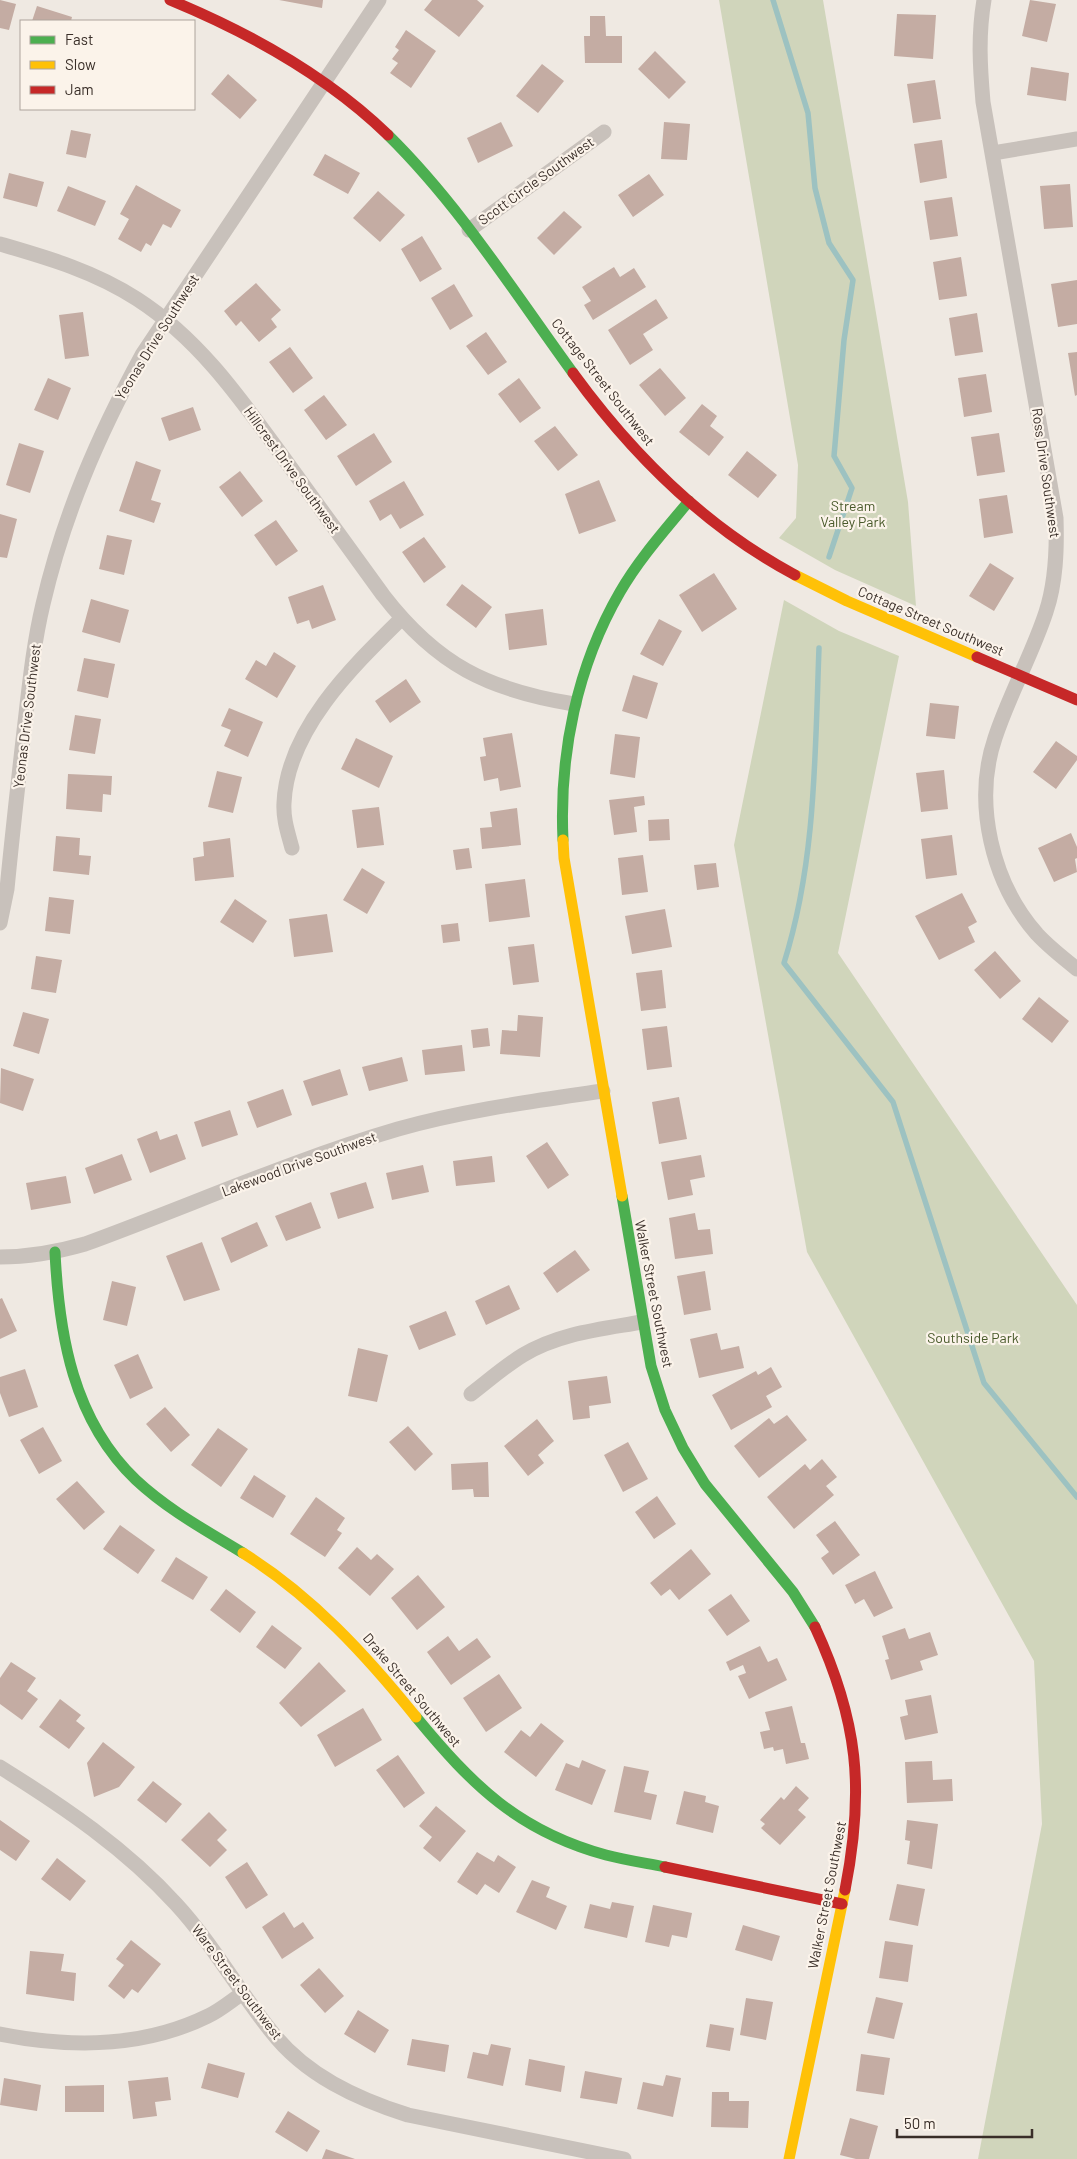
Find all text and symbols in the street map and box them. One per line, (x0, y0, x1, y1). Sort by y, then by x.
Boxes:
legend (20, 20, 195, 110)
text: Fast (65, 30, 93, 48)
text: Slow (65, 55, 96, 73)
text: Jam (65, 80, 94, 98)
street label: Scott Circle Southwest (475, 133, 597, 228)
street label: Yeonas Drive Southwest (111, 271, 202, 403)
street label: Cottage Street Southwest (548, 315, 658, 449)
street label: Hillcrest Drive Southwest (241, 403, 344, 536)
street label: Ross Drive Southwest (1029, 407, 1064, 539)
park label: Stream Valley Park (820, 497, 886, 530)
street label: Cottage Street Southwest (856, 582, 1007, 659)
street label: Yeonas Drive Southwest (9, 643, 44, 789)
street label: Lakewood Drive Southwest (219, 1128, 379, 1199)
street label: Walker Street Southwest (632, 1219, 677, 1369)
park label: Southside Park (927, 1329, 1019, 1346)
street label: Drake Street Southwest (360, 1629, 465, 1750)
street label: Walker Street Southwest (804, 1820, 849, 1970)
street label: Ware Street Southwest (189, 1921, 286, 2043)
scale bar (897, 2106, 1032, 2138)
text: 50 m (904, 2114, 936, 2132)

